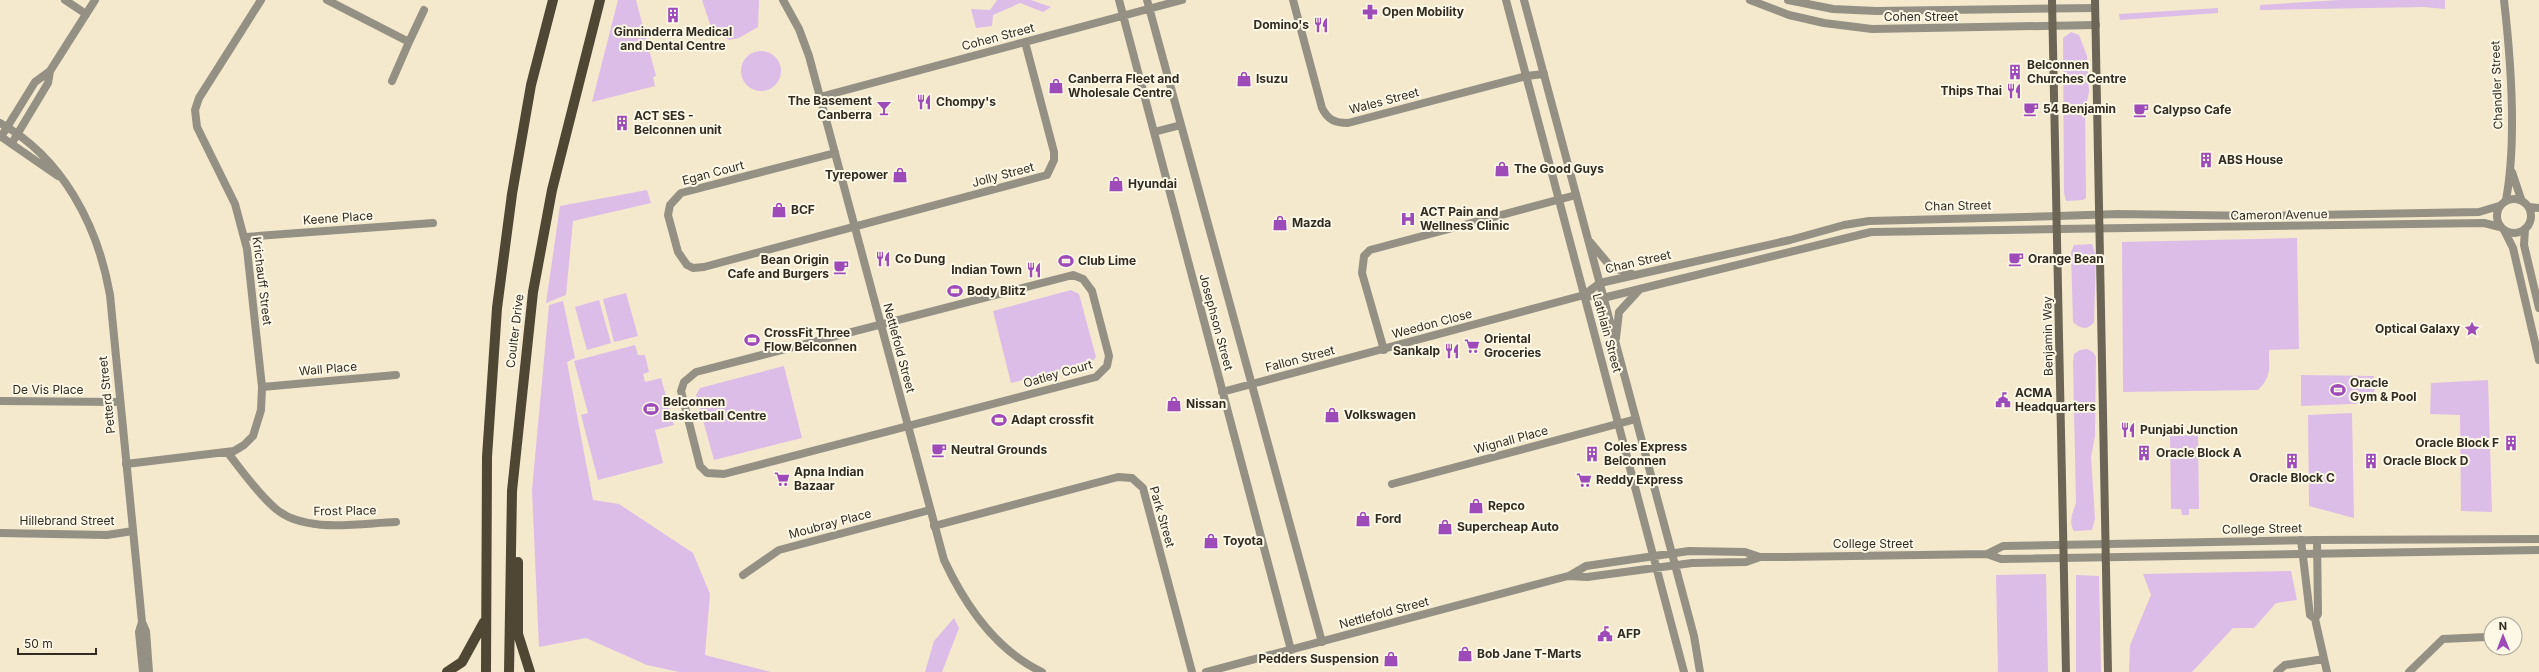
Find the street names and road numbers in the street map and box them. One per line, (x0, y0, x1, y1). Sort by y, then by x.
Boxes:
street label: Cohen Street (1884, 9, 1958, 24)
street label: Cohen Street (960, 20, 1036, 53)
street label: Chandler Street (2487, 40, 2506, 130)
street label: Wales Street (1347, 84, 1420, 117)
street label: Egan Court (680, 157, 746, 188)
street label: Jolly Street (970, 159, 1036, 190)
street label: Chan Street (1924, 197, 1992, 214)
street label: Cameron Avenue (2230, 206, 2328, 223)
street label: Keene Place (302, 208, 374, 227)
street label: Krichauff Street (250, 236, 275, 326)
street label: Chan Street (1604, 247, 1672, 276)
street label: Josephson Street (1196, 272, 1237, 372)
street label: Lathlain Street (1590, 292, 1625, 374)
street label: Coulter Drive (503, 293, 526, 369)
street label: Benjamin Way (2039, 296, 2056, 376)
street label: Nettlefold Street (880, 301, 919, 394)
street label: Weedon Close (1390, 306, 1474, 341)
street label: Fallon Street (1264, 342, 1336, 375)
street label: Petterd Street (95, 355, 118, 435)
street label: Oatley Court (1022, 356, 1094, 391)
street label: Wall Place (298, 358, 358, 379)
street label: De Vis Place (12, 382, 84, 397)
street label: Wignall Place (1472, 422, 1550, 457)
street label: Park Street (1147, 485, 1178, 549)
street label: Frost Place (313, 502, 377, 519)
street label: Moubray Place (787, 505, 873, 542)
street label: Hillebrand Street (20, 513, 115, 528)
street label: College Street (2222, 520, 2302, 537)
street label: College Street (1833, 536, 1913, 551)
street label: Nettlefold Street (1337, 593, 1430, 632)

